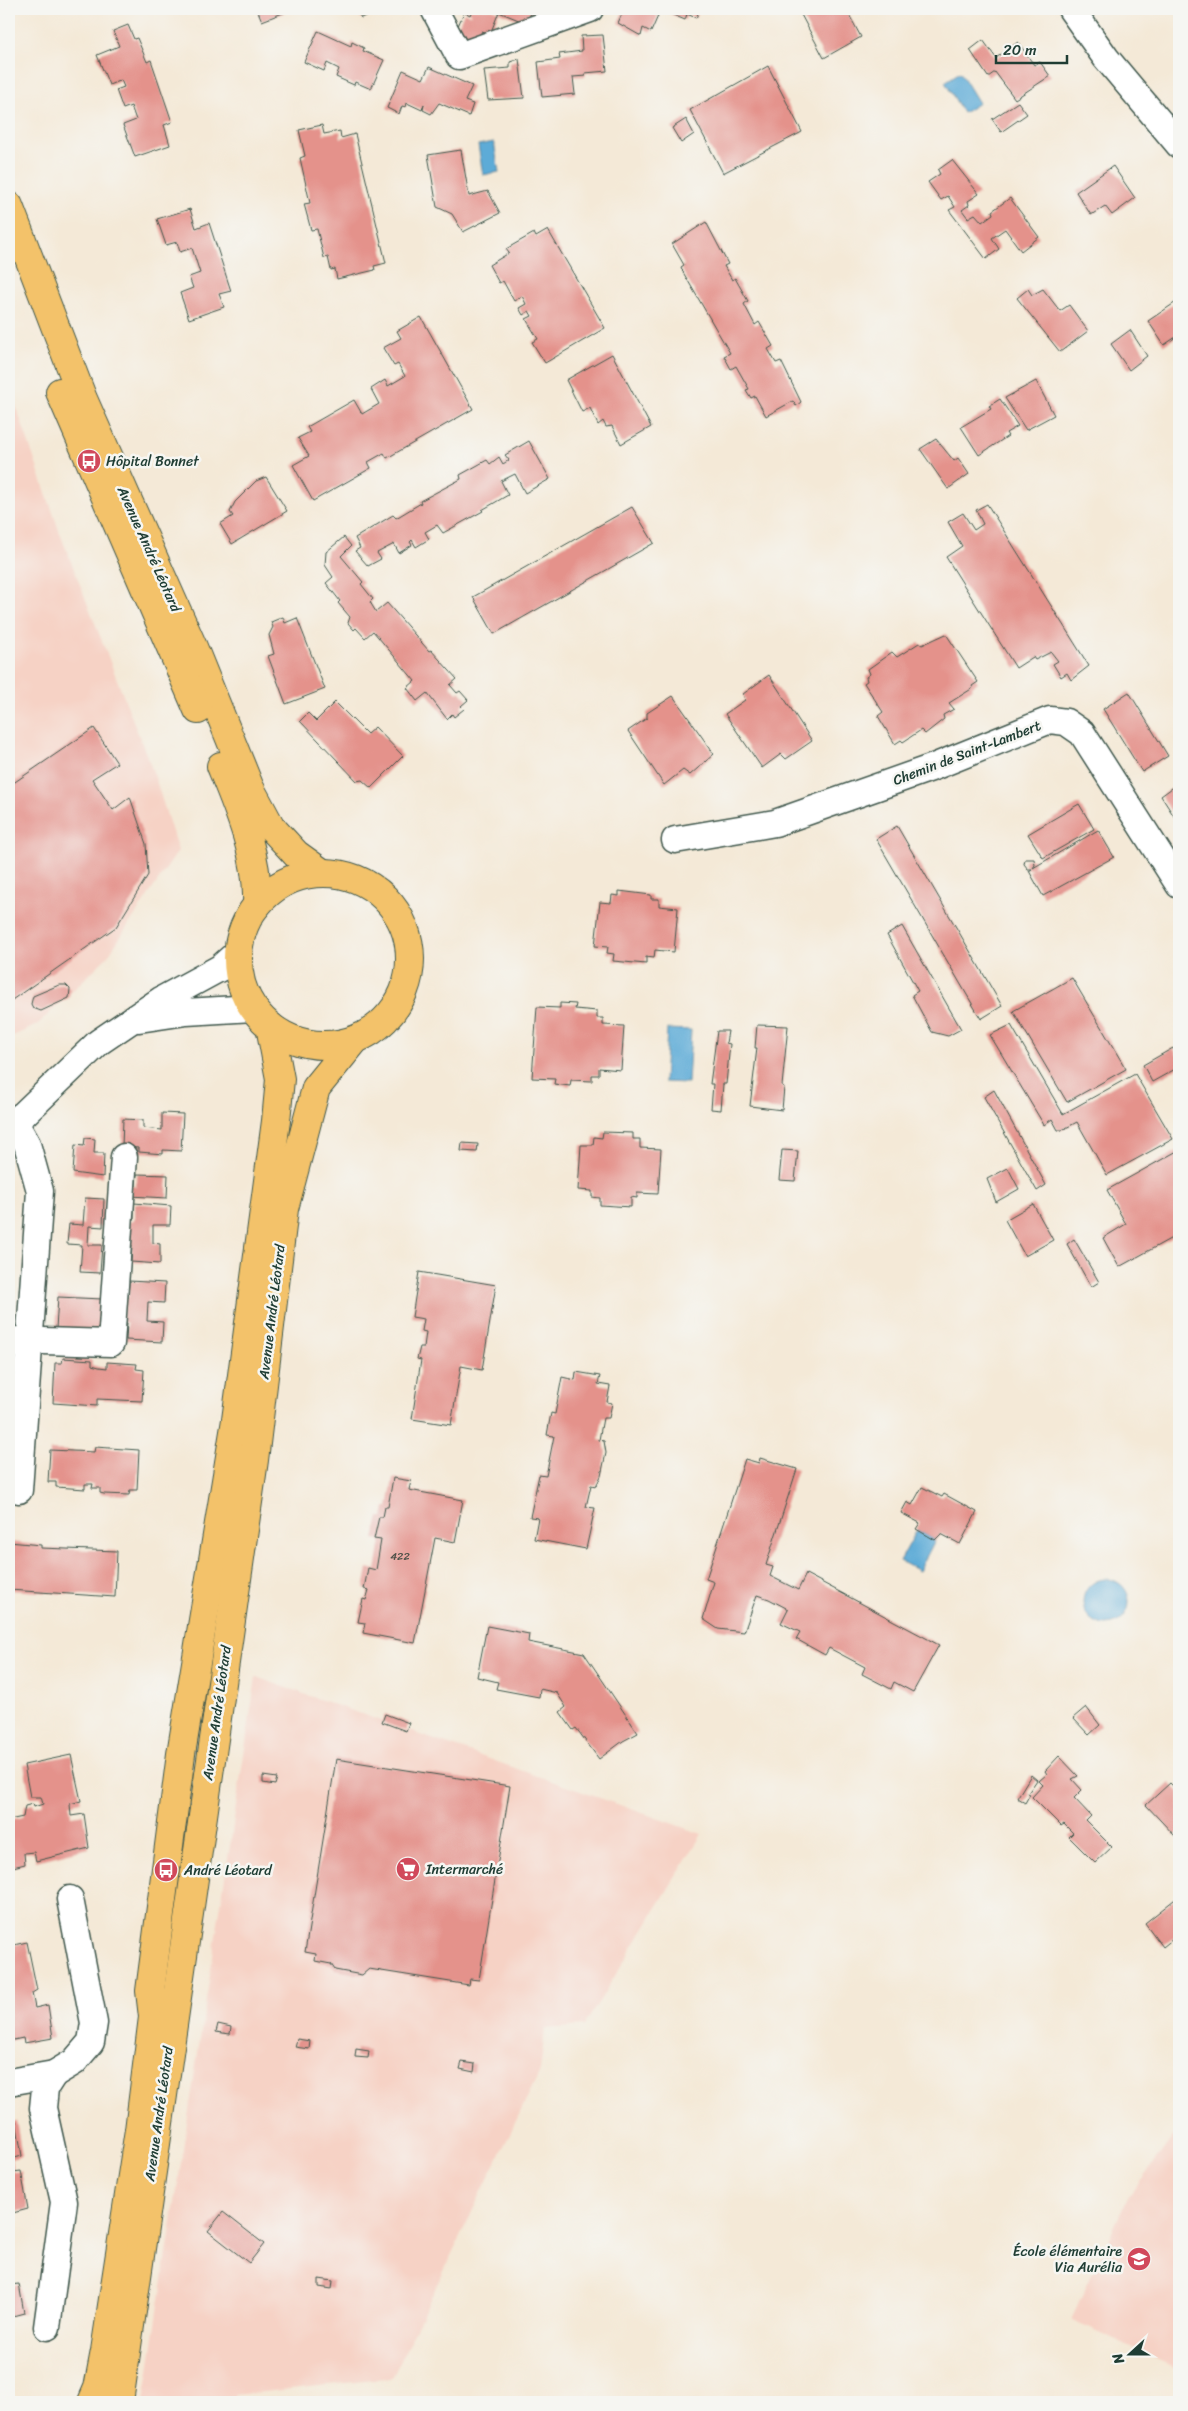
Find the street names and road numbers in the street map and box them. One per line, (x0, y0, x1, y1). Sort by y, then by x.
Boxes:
street label: Avenue André Léotard (110, 481, 189, 618)
street label: Chemin de Saint-Lambert (889, 713, 1045, 793)
street label: Avenue André Léotard (251, 1242, 293, 1382)
street label: Avenue André Léotard (195, 1643, 239, 1783)
street label: Avenue André Léotard (137, 2044, 181, 2184)

